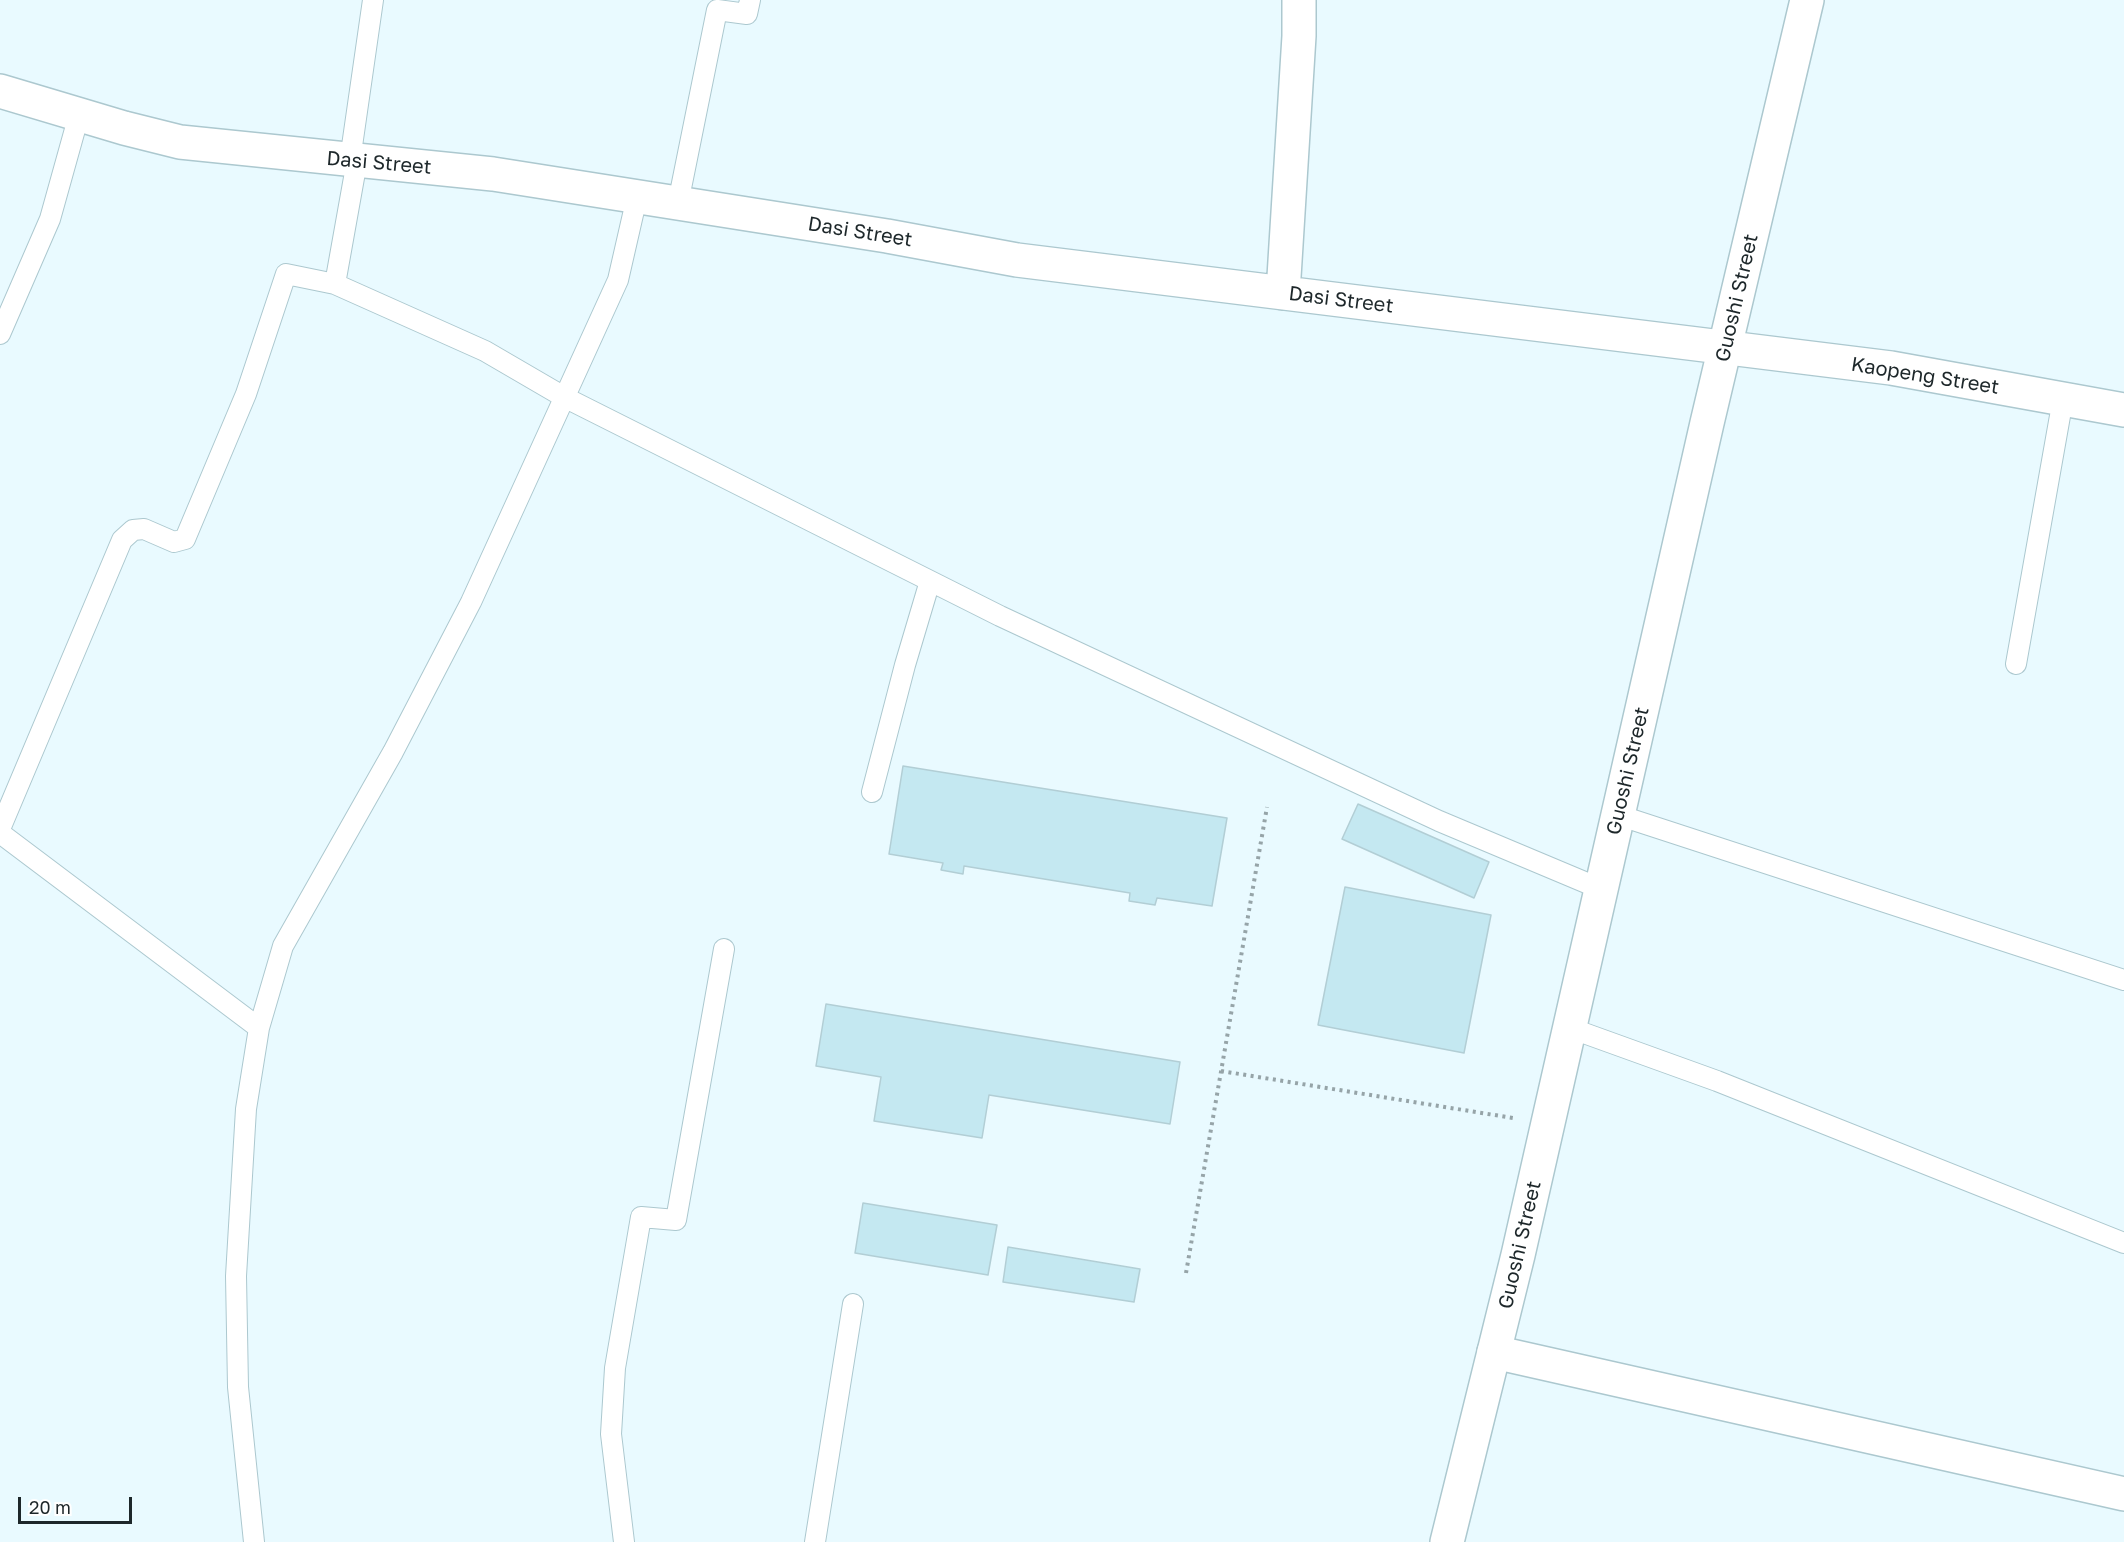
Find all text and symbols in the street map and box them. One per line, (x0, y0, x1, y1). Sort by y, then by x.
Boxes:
street label: Dasi Street (325, 146, 433, 180)
street label: Dasi Street (806, 212, 914, 252)
street label: Guoshi Street (1711, 232, 1763, 364)
street label: Dasi Street (1287, 282, 1395, 318)
street label: Kaopeng Street (1849, 352, 2001, 400)
street label: Guoshi Street (1602, 705, 1654, 837)
street label: Guoshi Street (1494, 1179, 1546, 1311)
scale bar (21, 1485, 135, 1523)
text: 20 m (29, 1496, 71, 1518)

